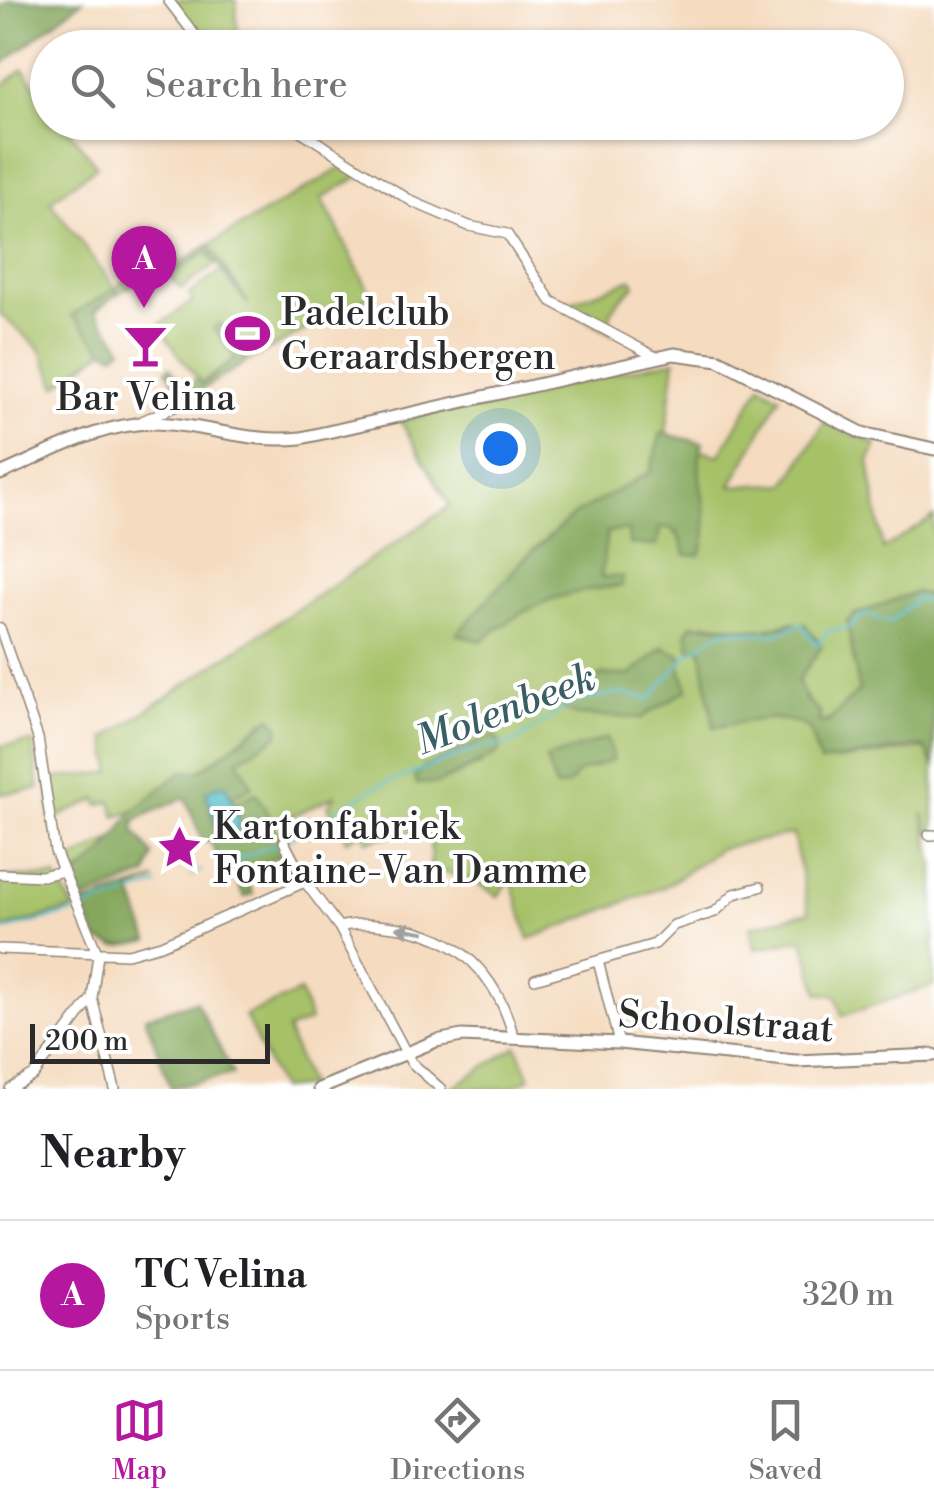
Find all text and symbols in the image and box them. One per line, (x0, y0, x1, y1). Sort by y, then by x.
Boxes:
search box (30, 30, 904, 140)
icon: search (65, 58, 120, 113)
text: Search here (145, 62, 348, 109)
pin: A (112, 226, 176, 308)
place label: Padelclub Geraardsbergen (281, 290, 555, 381)
sports icon: Padelclub Geraardsbergen (224, 310, 272, 358)
bar icon: Bar Velina (122, 321, 170, 369)
place label: Bar Velina (56, 375, 236, 422)
your location (475, 423, 526, 474)
water label: Molenbeek (409, 653, 603, 767)
place label: Kartonfabriek Fontaine-Van Damme (213, 804, 587, 895)
place icon: Kartonfabriek Fontaine-Van Damme (156, 824, 204, 872)
one-way arrow (395, 922, 426, 937)
street label: Schoolstraat (617, 992, 835, 1053)
scale bar (30, 1019, 270, 1064)
text: 200 m (45, 1024, 128, 1059)
text: Nearby (40, 1128, 185, 1181)
text: TC Velina (135, 1252, 307, 1299)
text: A (61, 1275, 84, 1315)
text: 320 m (802, 1275, 894, 1315)
text: Sports (135, 1299, 230, 1339)
tab: Map (112, 1393, 167, 1488)
tab: Directions (390, 1393, 525, 1488)
tab: Saved (749, 1393, 822, 1488)

